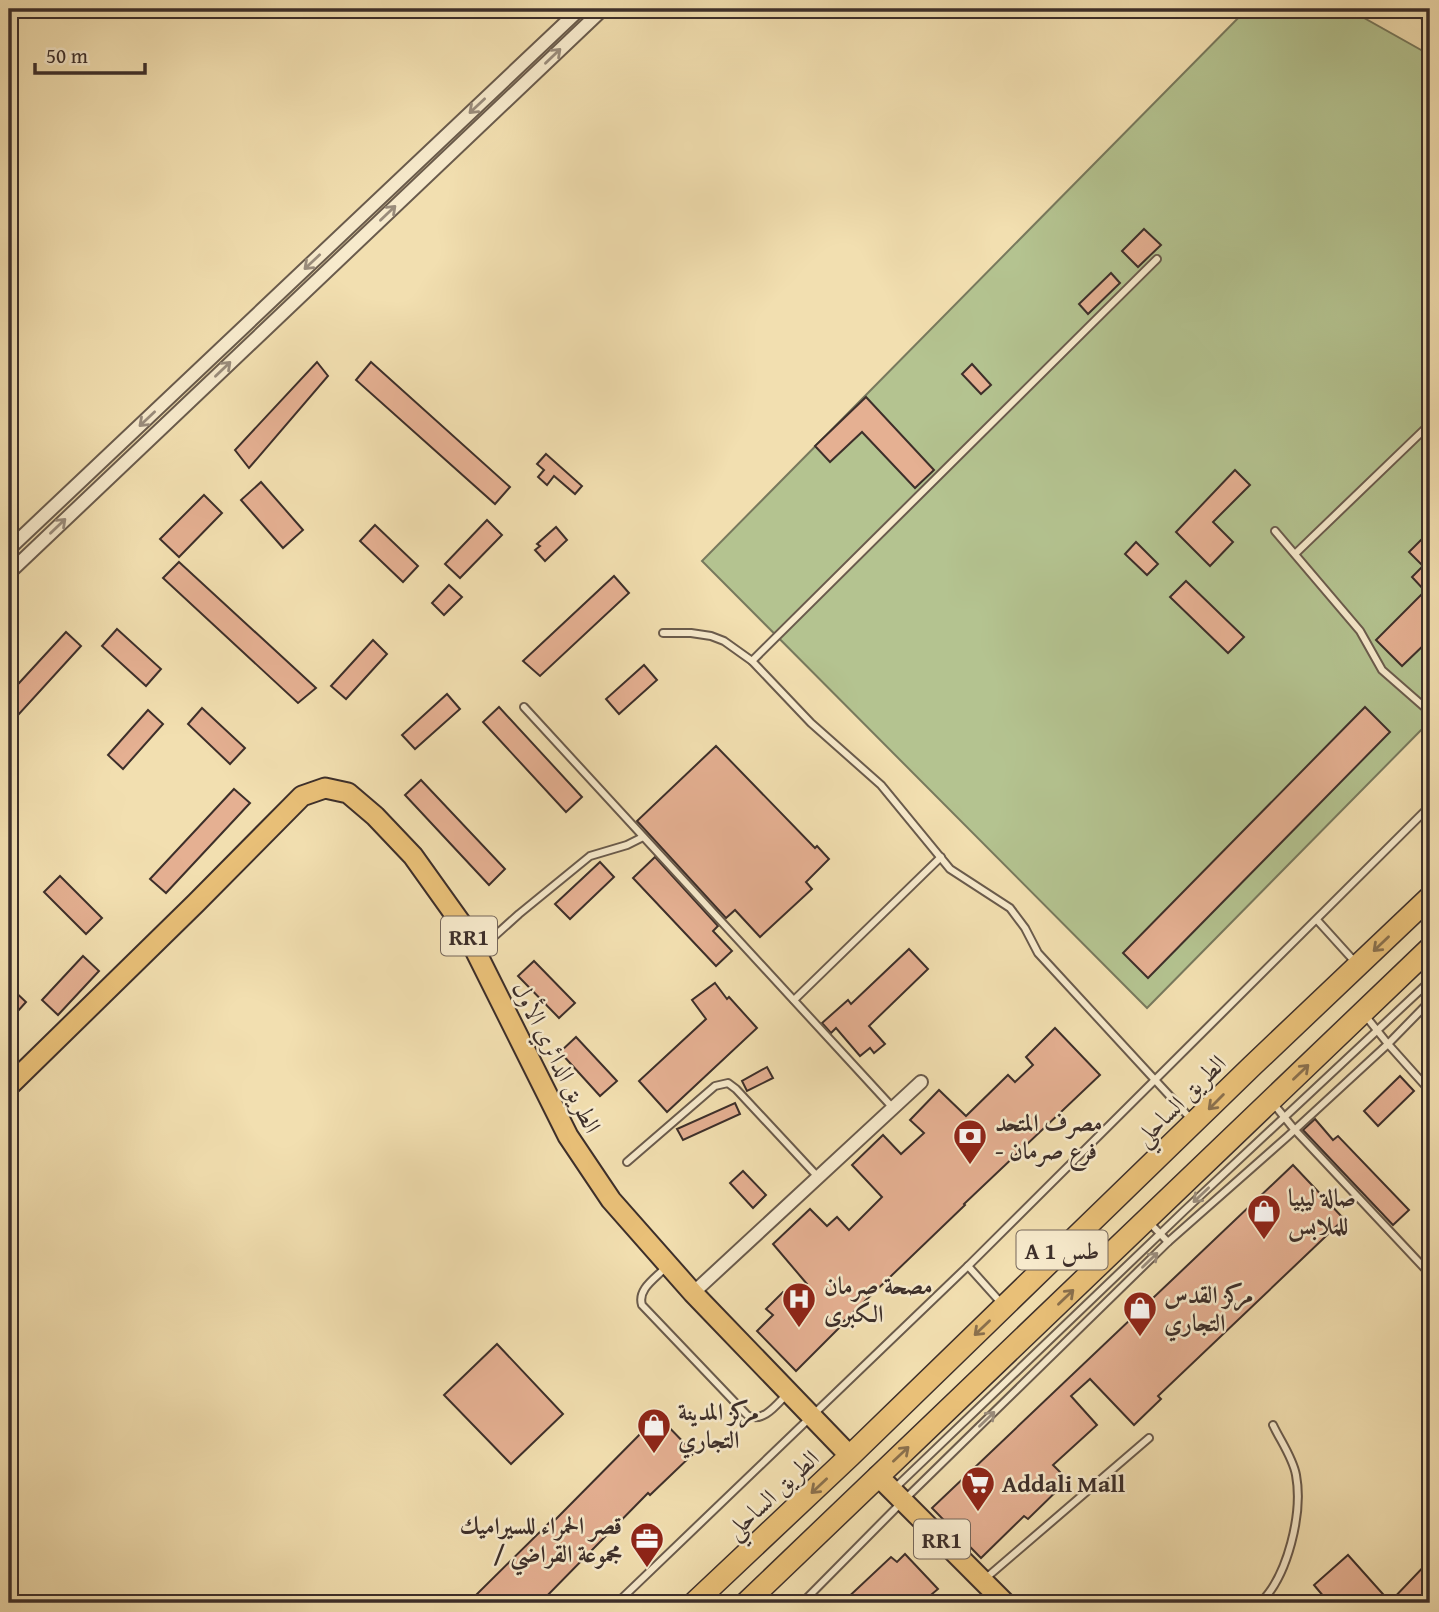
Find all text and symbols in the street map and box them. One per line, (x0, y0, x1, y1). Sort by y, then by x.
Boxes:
scale bar (35, 32, 145, 76)
text: 50 m (46, 40, 88, 71)
one-way arrow (544, 48, 562, 64)
one-way arrow (468, 98, 486, 114)
one-way arrow (379, 204, 396, 221)
one-way arrow (304, 254, 321, 271)
one-way arrow (214, 361, 231, 378)
one-way arrow (139, 410, 156, 427)
one-way arrow (49, 518, 67, 534)
road number: RR1 (441, 917, 497, 956)
one-way arrow (1373, 936, 1390, 953)
street label: الطريق الدائري الأول (502, 975, 610, 1140)
street label: الطريق الساحلي (1126, 1046, 1238, 1158)
one-way arrow (1292, 1064, 1309, 1081)
one-way arrow (1208, 1093, 1225, 1110)
place label: مصرف المتحد - فرع صرمان (995, 1105, 1102, 1171)
bank icon: مصرف المتحد - فرع صرمان (951, 1117, 989, 1166)
place label: صالة ليبيا للملابس (1288, 1180, 1356, 1243)
one-way arrow (1193, 1186, 1210, 1203)
shop icon: صالة ليبيا للملابس (1245, 1192, 1283, 1241)
road number: A 1 طس (1016, 1231, 1108, 1270)
one-way arrow (1141, 1252, 1158, 1269)
place label: مصحة صرمان الكبرى (824, 1268, 933, 1331)
place label: مركز القدس التجاري (1164, 1277, 1253, 1342)
hospital icon: مصحة صرمان الكبرى (780, 1280, 818, 1329)
one-way arrow (1057, 1289, 1074, 1306)
shop icon: مركز القدس التجاري (1121, 1289, 1159, 1338)
one-way arrow (974, 1319, 991, 1336)
place label: مركز المدينة التجاري (678, 1394, 759, 1459)
shop icon: مركز المدينة التجاري (635, 1406, 673, 1455)
one-way arrow (978, 1411, 995, 1428)
street label: الطريق الساحلي (717, 1441, 831, 1551)
one-way arrow (892, 1446, 909, 1463)
supermarket icon: Addali Mall (959, 1464, 997, 1513)
place label: Addali Mall (1002, 1466, 1126, 1501)
one-way arrow (811, 1477, 828, 1494)
place label: قصر الحمراء للسيراميك / مجموعة القراضي (460, 1508, 622, 1576)
office icon: قصر الحمراء للسيراميك / مجموعة القراضي (628, 1520, 666, 1569)
road number: RR1 (914, 1520, 970, 1558)

